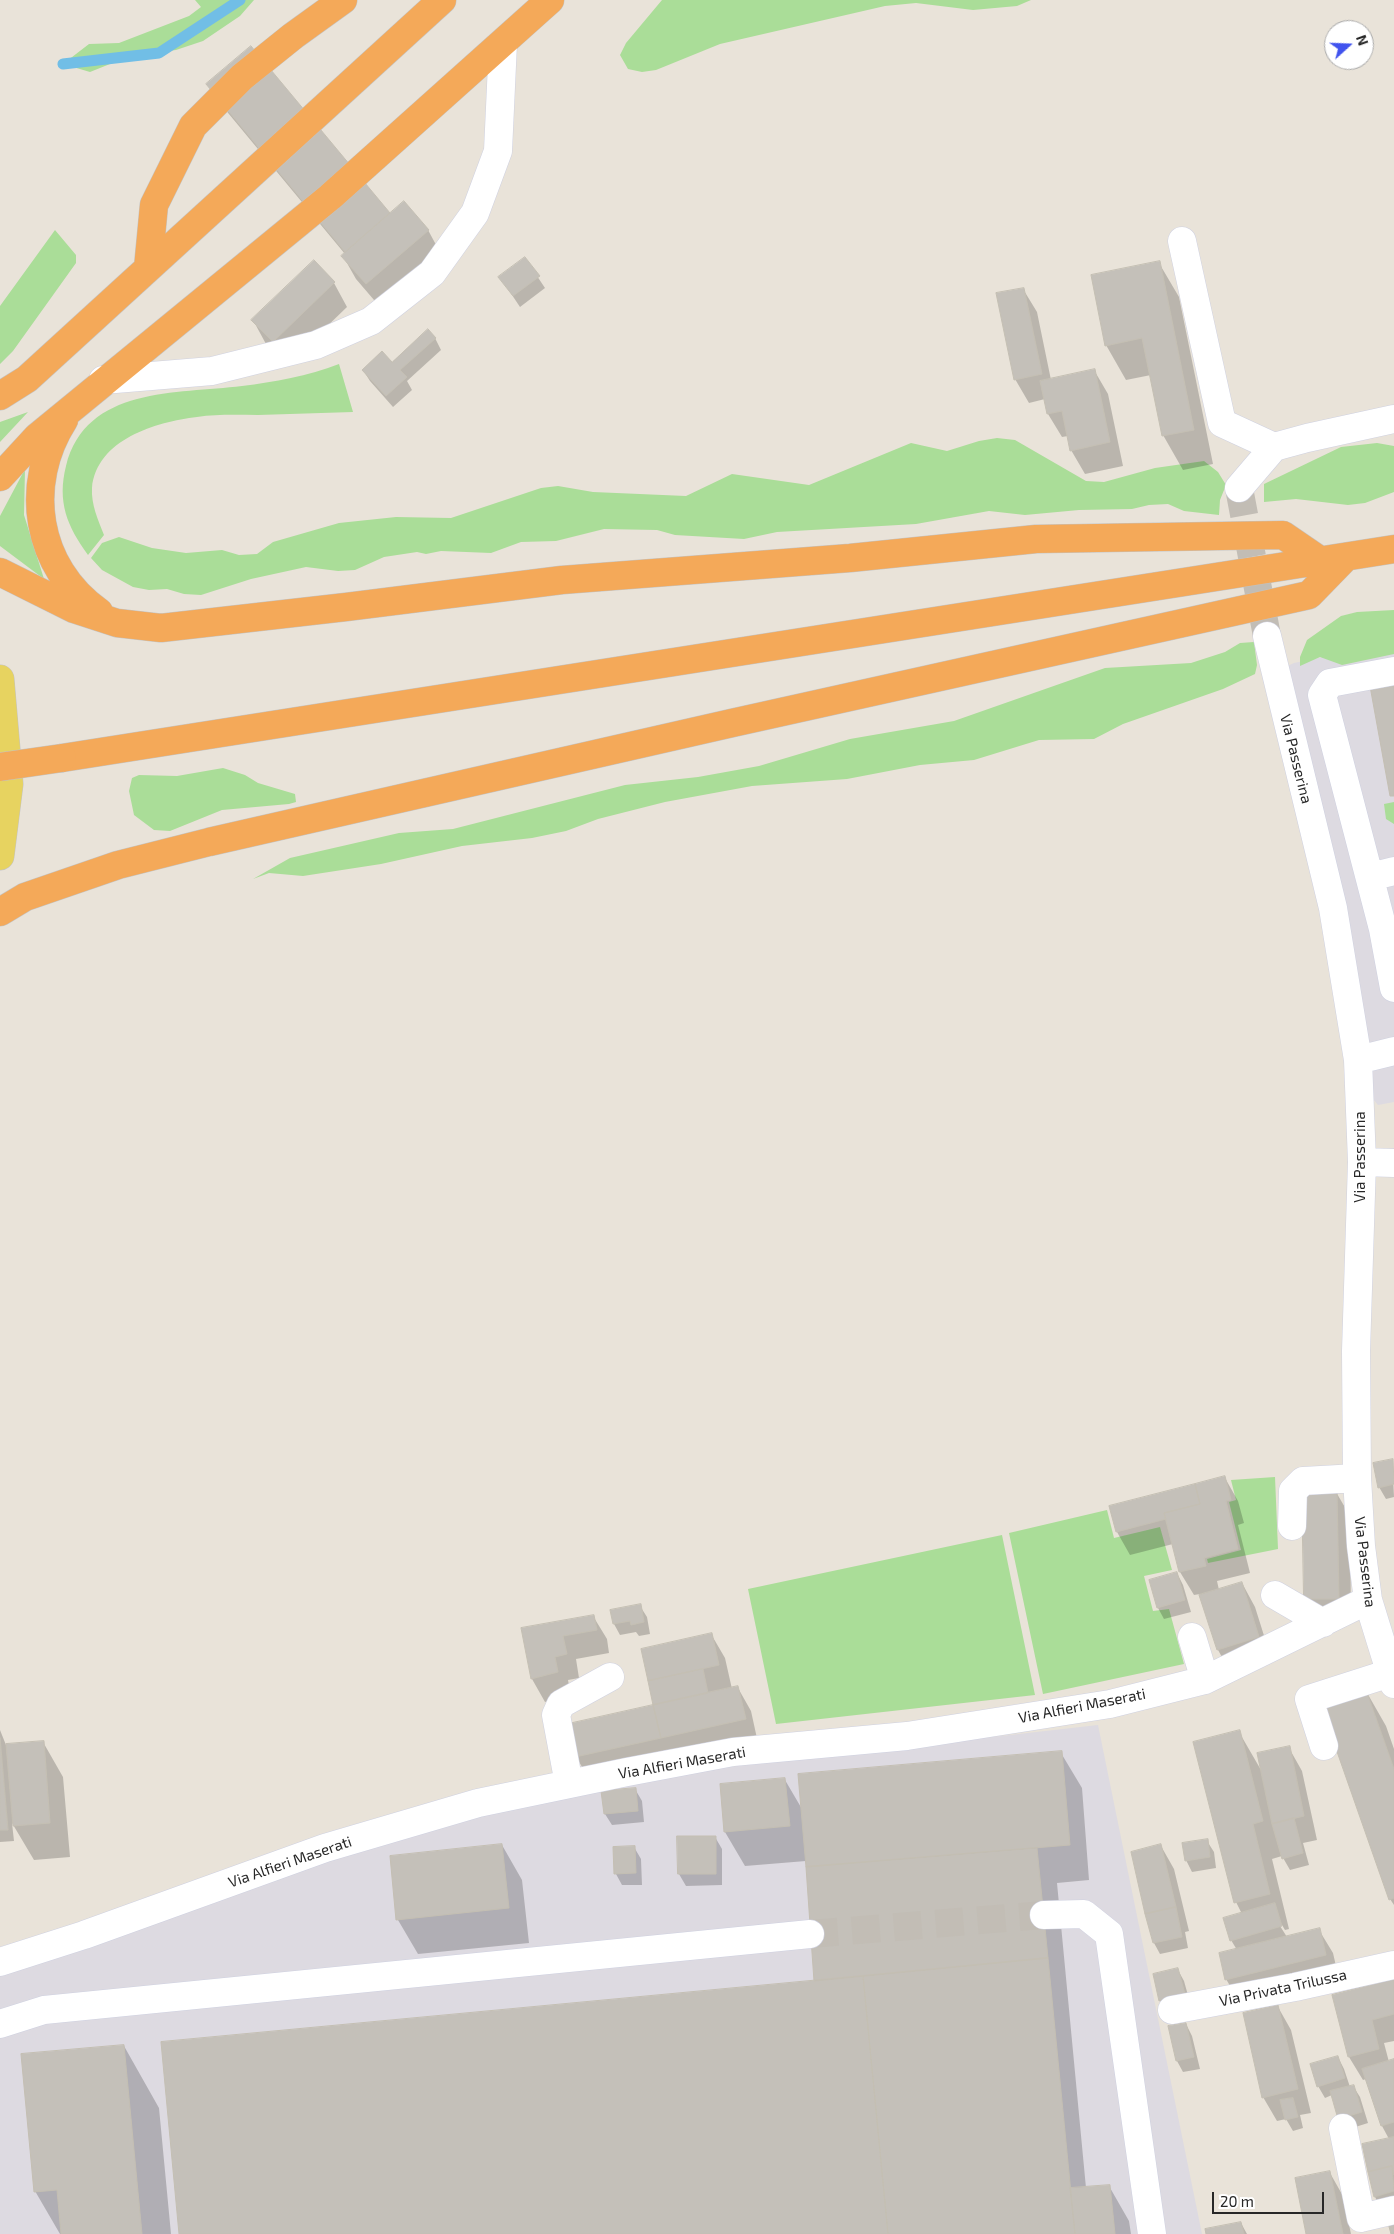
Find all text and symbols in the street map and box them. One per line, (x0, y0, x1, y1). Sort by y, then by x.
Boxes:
north arrow (1324, 20, 1374, 70)
text: N (1353, 32, 1372, 48)
street label: Via Passerina (1276, 712, 1316, 806)
street label: Via Passerina (1351, 1111, 1369, 1203)
street label: Via Passerina (1350, 1516, 1380, 1608)
street label: Via Alfieri Maserati (1017, 1685, 1147, 1727)
street label: Via Alfieri Maserati (617, 1743, 747, 1783)
street label: Via Alfieri Maserati (226, 1832, 354, 1892)
street label: Via Privata Trilussa (1218, 1966, 1348, 2010)
scale bar (1214, 2182, 1326, 2214)
text: 20 m (1220, 2192, 1254, 2210)

